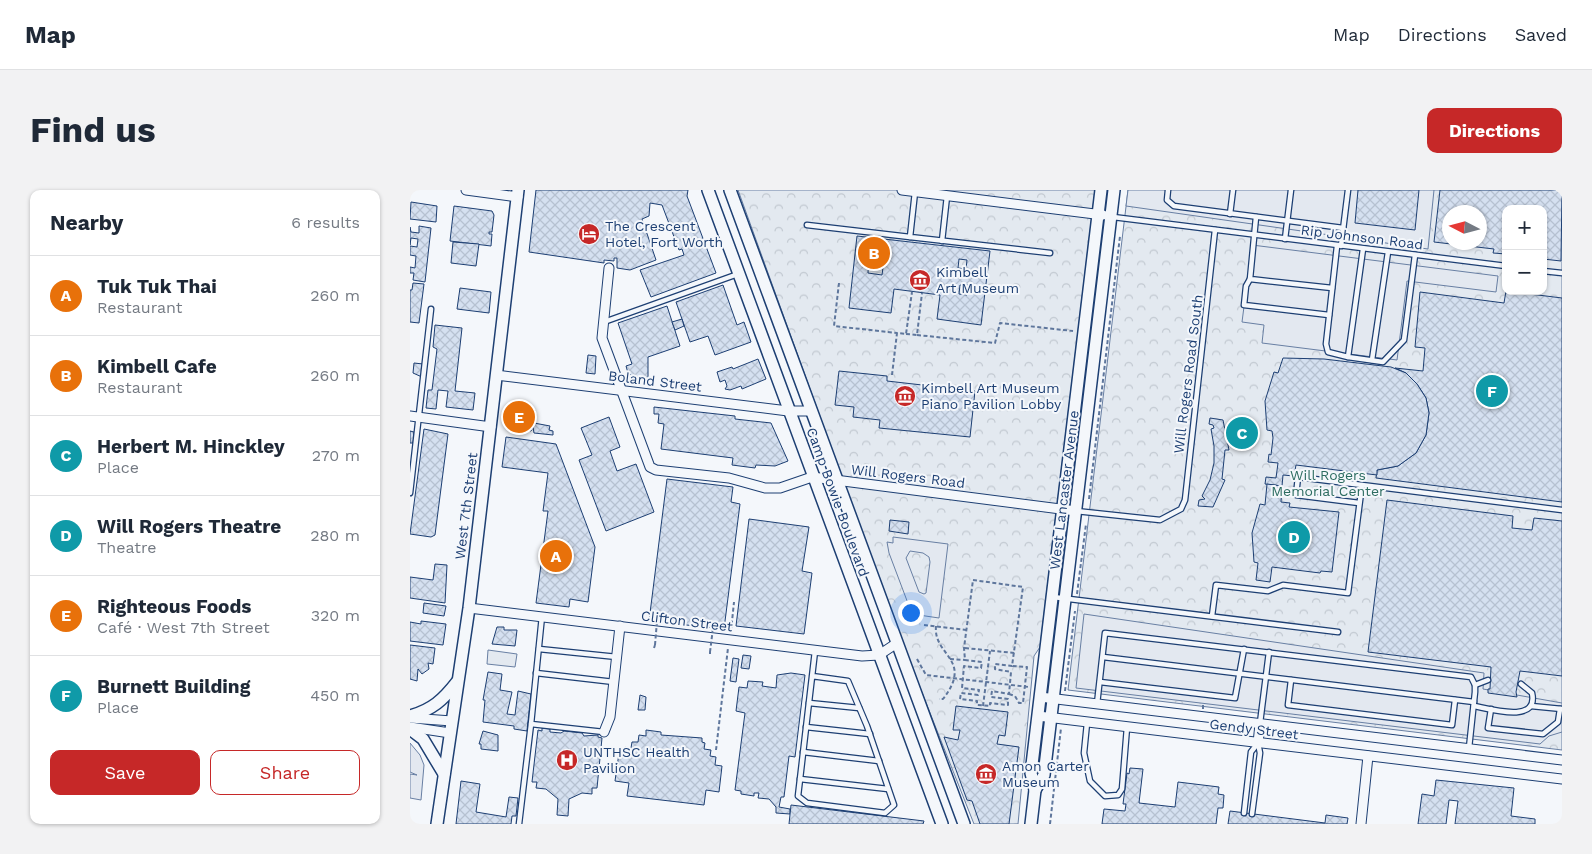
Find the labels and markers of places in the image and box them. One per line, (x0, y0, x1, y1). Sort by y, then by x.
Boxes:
place label: The Crescent Hotel, Fort Worth (605, 218, 723, 250)
hotel icon: The Crescent Hotel, Fort Worth (577, 222, 601, 246)
pin: B (858, 234, 890, 272)
place label: Kimbell Art Museum (936, 264, 1019, 296)
museum icon: Kimbell Art Museum (908, 268, 932, 292)
pin: F (1476, 372, 1508, 410)
place label: Kimbell Art Museum Piano Pavilion Lobby (921, 380, 1062, 412)
museum icon: Kimbell Art Museum Piano Pavilion Lobby (893, 384, 917, 408)
pin: E (503, 398, 535, 436)
pin: C (1226, 414, 1258, 452)
pin: D (1278, 518, 1310, 556)
pin: A (540, 537, 572, 575)
place label: UNTHSC Health Pavilion (583, 744, 690, 776)
hospital icon: UNTHSC Health Pavilion (555, 748, 579, 772)
place label: Amon Carter Museum (1002, 758, 1089, 790)
museum icon: Amon Carter Museum (974, 762, 998, 786)

